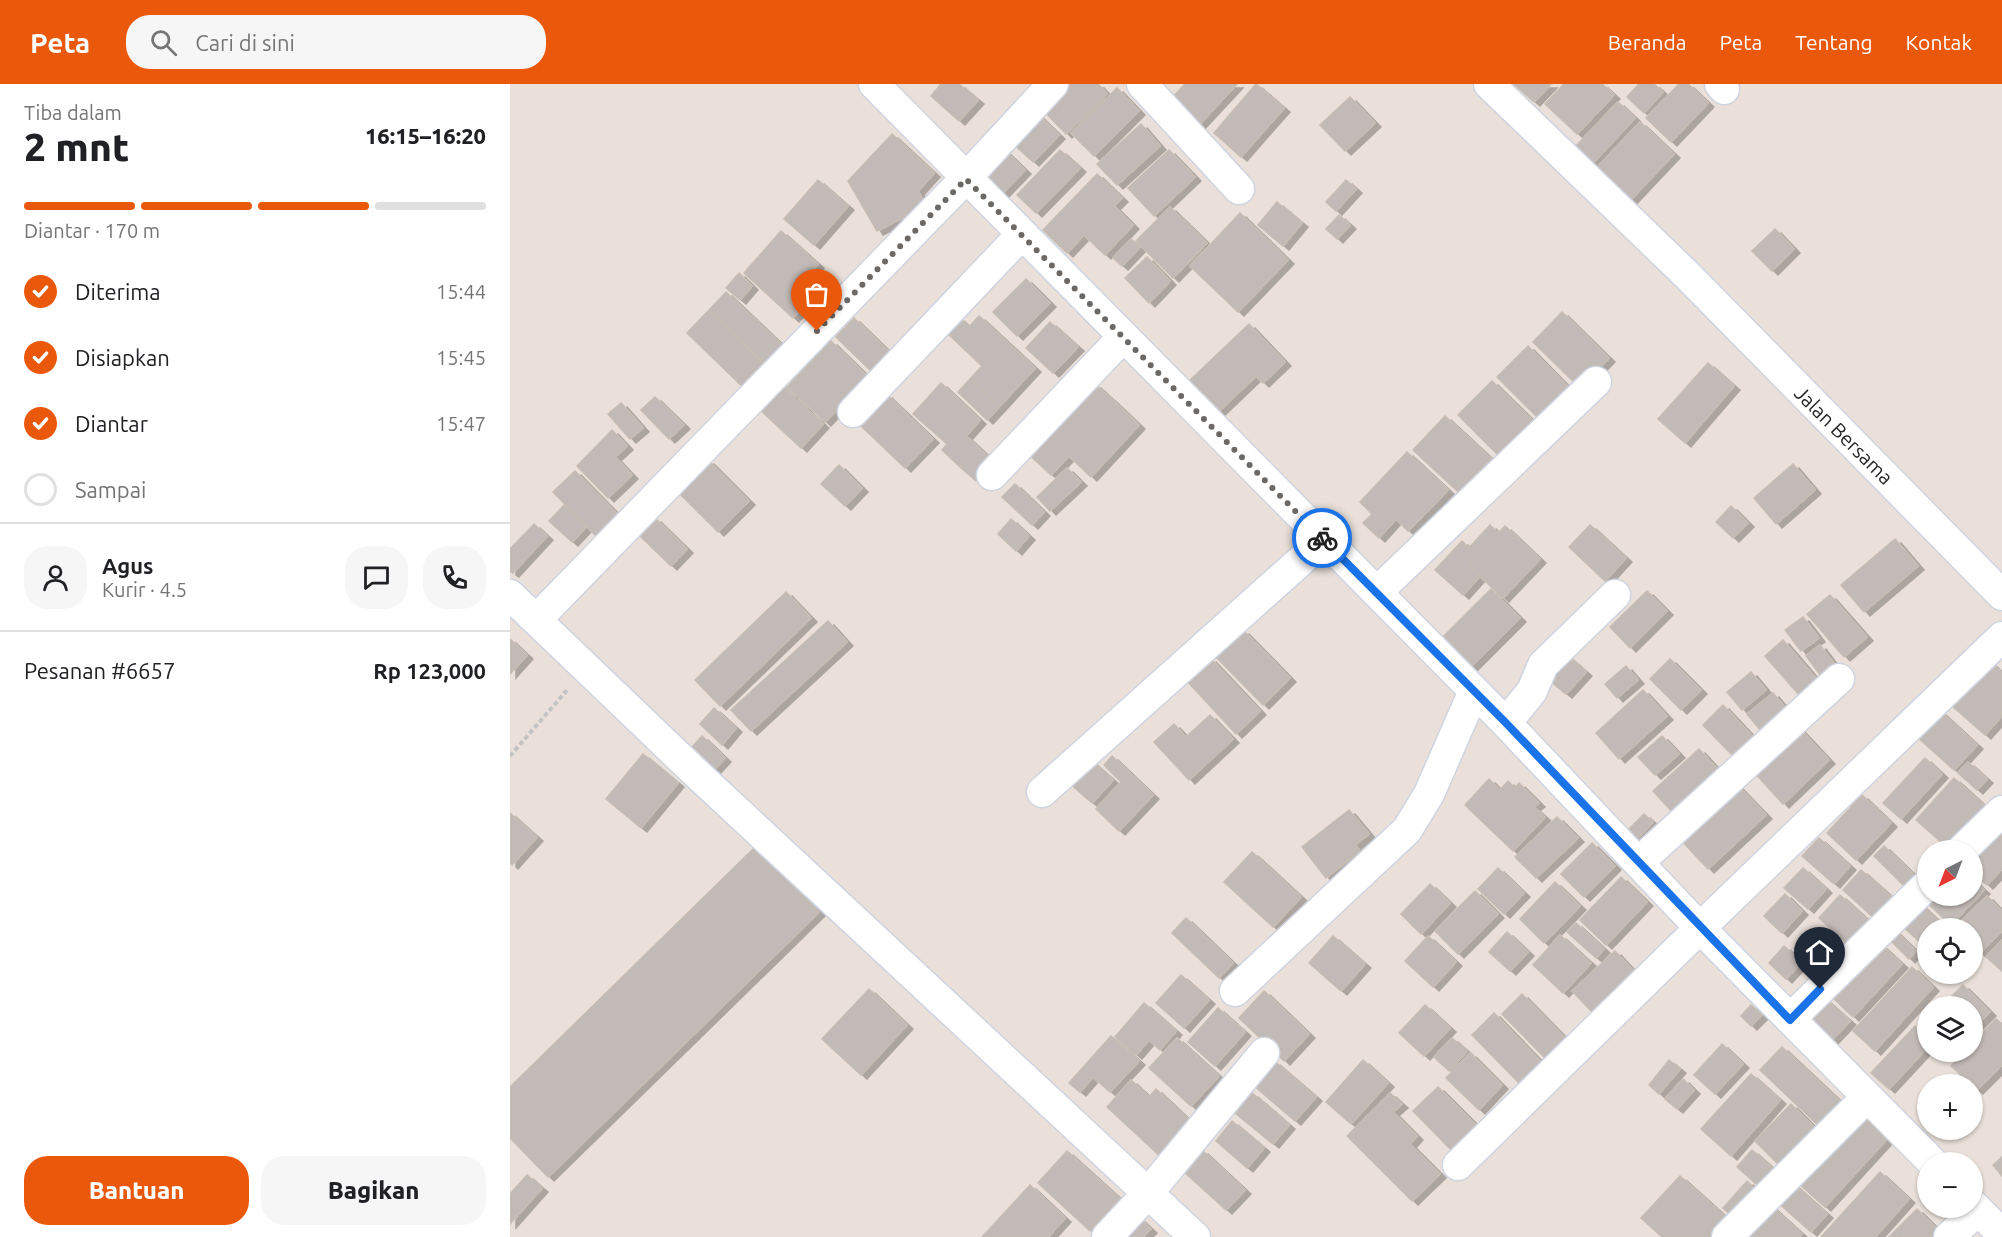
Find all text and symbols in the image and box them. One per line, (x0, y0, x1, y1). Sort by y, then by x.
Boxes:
search box (126, 15, 546, 69)
icon: search (147, 26, 180, 59)
text: Peta (30, 27, 90, 58)
text: Cari di sini (195, 30, 295, 55)
text: Beranda (1608, 30, 1687, 54)
text: Peta (1720, 30, 1762, 54)
text: Tentang (1795, 30, 1873, 54)
text: Kontak (1906, 30, 1972, 54)
text: Tiba dalam (24, 101, 122, 124)
text: 16:15–16:20 (365, 123, 486, 148)
text: 2 mnt (24, 125, 129, 168)
text: Diantar · 170 m (24, 219, 160, 242)
pin (791, 269, 842, 331)
icon: check (24, 275, 57, 308)
icon: bag (800, 278, 833, 311)
text: Diterima (75, 279, 161, 304)
text: 15:44 (436, 280, 486, 303)
icon: check (24, 341, 57, 374)
text: Disiapkan (75, 345, 170, 370)
text: 15:45 (436, 346, 486, 369)
street label: Jalan Bersama (1790, 381, 1898, 489)
icon: check (24, 407, 57, 440)
text: Diantar (75, 411, 148, 436)
text: 15:47 (436, 412, 486, 435)
text: Sampai (75, 477, 146, 502)
courier (1292, 508, 1352, 568)
icon: bike (1306, 522, 1339, 555)
button: person (24, 546, 87, 609)
button: chat (345, 546, 408, 609)
button: phone (423, 546, 486, 609)
text: Agus (102, 553, 154, 578)
text: Kurir · 4.5 (102, 578, 187, 601)
text: Pesanan #6657 (24, 658, 175, 683)
text: Rp 123,000 (373, 658, 486, 683)
north arrow (1917, 840, 1983, 906)
map controls (1917, 840, 1983, 1218)
button: locate (1917, 918, 1983, 984)
pin (1794, 927, 1845, 989)
icon: home (1803, 936, 1836, 969)
button: layers (1917, 996, 1983, 1062)
button: + (1917, 1074, 1983, 1140)
button: − (1917, 1152, 1983, 1218)
button: Bantuan (24, 1156, 249, 1225)
button: Bagikan (261, 1156, 486, 1225)

